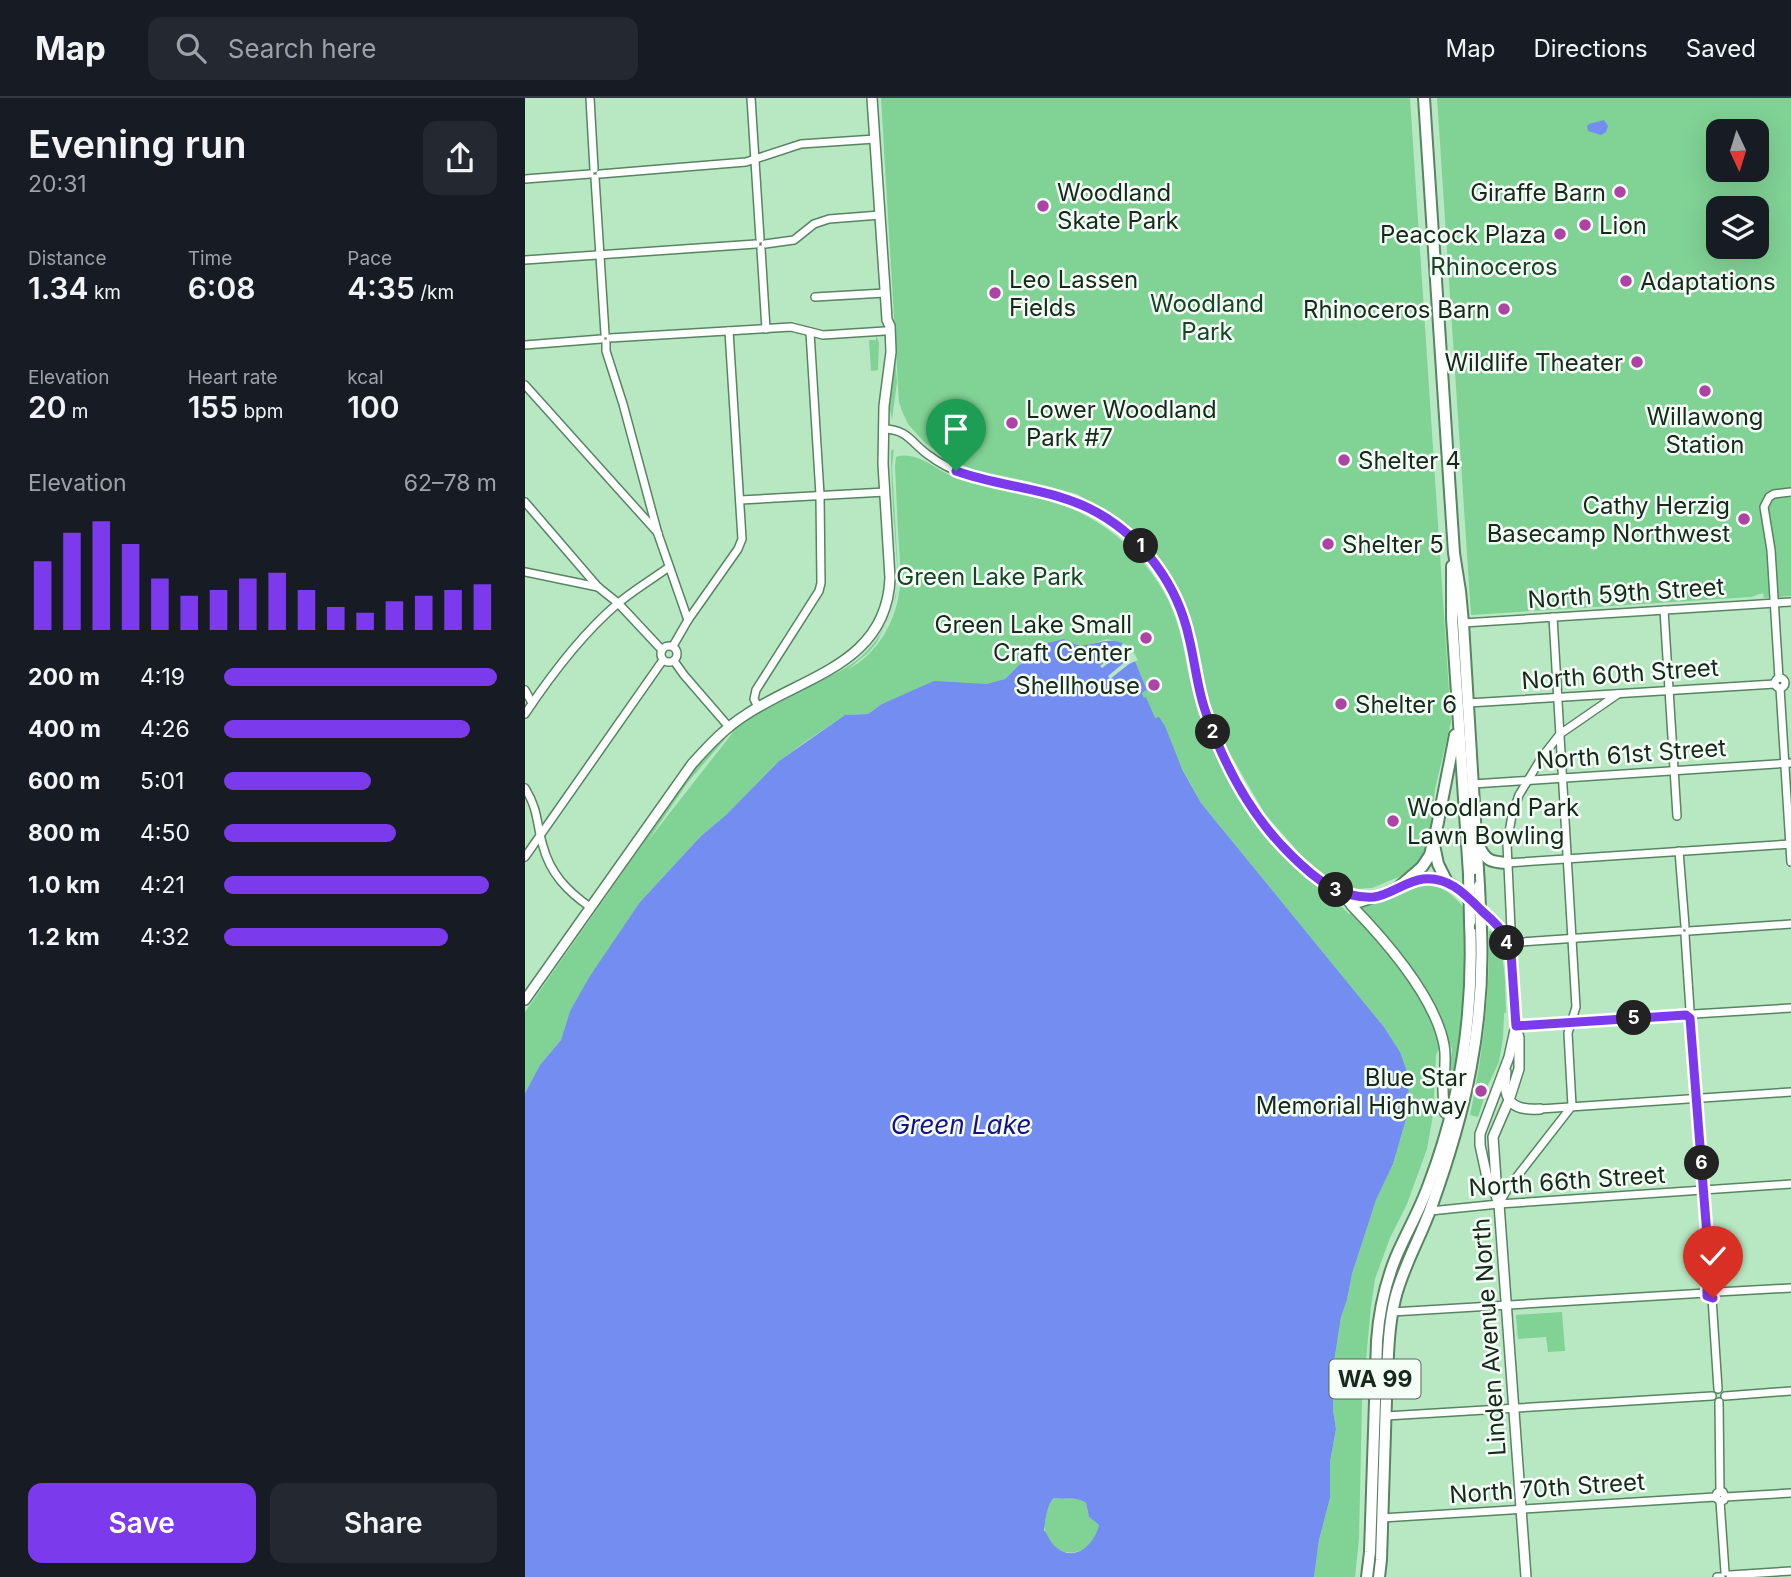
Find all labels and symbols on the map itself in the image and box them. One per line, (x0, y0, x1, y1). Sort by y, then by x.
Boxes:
north arrow (1706, 119, 1769, 182)
place label: Woodland Skate Park (1057, 178, 1179, 235)
place label: Giraffe Barn (1470, 178, 1606, 207)
marker: Giraffe Barn (1612, 184, 1628, 200)
marker: Woodland Skate Park (1035, 198, 1051, 214)
place label: Lion (1599, 211, 1647, 240)
marker: Lion (1577, 217, 1593, 233)
place label: Peacock Plaza (1380, 220, 1546, 249)
marker: Peacock Plaza (1552, 226, 1568, 242)
park label: Rhinoceros (1430, 252, 1558, 281)
place label: Leo Lassen Fields (1009, 265, 1138, 322)
place label: Adaptations (1640, 267, 1776, 296)
marker: Adaptations (1618, 273, 1634, 289)
marker: Leo Lassen Fields (987, 285, 1003, 301)
park label: Woodland Park (1150, 289, 1264, 346)
place label: Rhinoceros Barn (1303, 295, 1490, 324)
marker: Rhinoceros Barn (1496, 301, 1512, 317)
place label: Wildlife Theater (1444, 348, 1623, 377)
marker: Wildlife Theater (1629, 354, 1645, 370)
marker: Willawong Station (1697, 383, 1713, 399)
place label: Lower Woodland Park #7 (1026, 395, 1217, 452)
pin (926, 399, 986, 471)
place label: Willawong Station (1646, 402, 1764, 459)
marker: Lower Woodland Park #7 (1004, 415, 1020, 431)
place label: Shelter 4 (1358, 446, 1461, 475)
marker: Shelter 4 (1336, 452, 1352, 468)
place label: Cathy Herzig Basecamp Northwest (1487, 491, 1730, 548)
marker: Cathy Herzig Basecamp Northwest (1736, 511, 1752, 527)
pin: 1 (1123, 528, 1159, 564)
place label: Shelter 5 (1342, 530, 1444, 559)
marker: Shelter 5 (1320, 536, 1336, 552)
park label: Green Lake Park (896, 562, 1084, 591)
street label: North 59th Street (1527, 572, 1725, 614)
place label: Green Lake Small Craft Center (935, 610, 1132, 667)
marker: Green Lake Small Craft Center (1138, 630, 1154, 646)
street label: North 60th Street (1520, 653, 1720, 695)
place label: Shellhouse (1015, 671, 1140, 700)
marker: Shellhouse (1146, 677, 1162, 693)
place label: Shelter 6 (1355, 690, 1457, 719)
marker: Shelter 6 (1333, 696, 1349, 712)
pin: 2 (1195, 714, 1231, 750)
street label: North 61st Street (1535, 733, 1727, 775)
place label: Woodland Park Lawn Bowling (1407, 793, 1579, 850)
marker: Woodland Park Lawn Bowling (1385, 813, 1401, 829)
pin: 3 (1319, 872, 1353, 908)
pin: 4 (1489, 926, 1525, 960)
pin: 5 (1617, 1000, 1651, 1035)
place label: Blue Star Memorial Highway (1256, 1063, 1467, 1120)
marker: Blue Star Memorial Highway (1473, 1083, 1489, 1099)
water label: Green Lake (891, 1109, 1031, 1140)
pin: 6 (1685, 1146, 1719, 1180)
street label: North 66th Street (1468, 1160, 1666, 1202)
street label: Linden Avenue North (1466, 1217, 1512, 1457)
pin (1683, 1226, 1743, 1298)
road number: WA 99 (1329, 1360, 1421, 1398)
street label: North 70th Street (1448, 1467, 1646, 1509)

